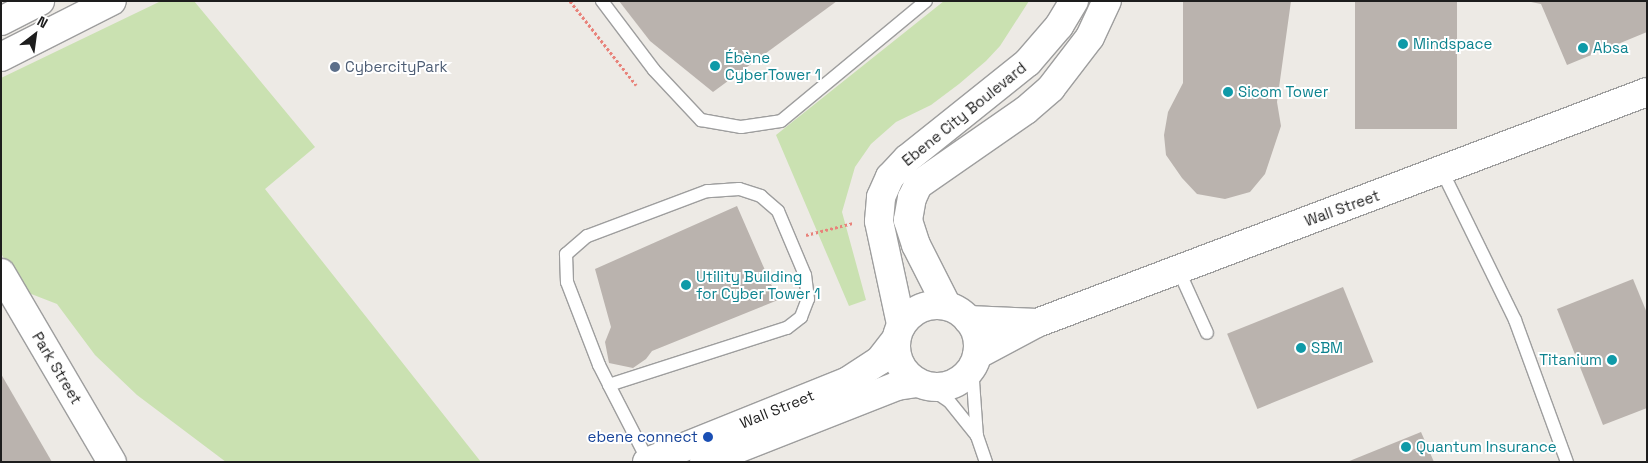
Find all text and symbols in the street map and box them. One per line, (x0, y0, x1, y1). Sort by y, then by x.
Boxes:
north arrow (10, 10, 60, 60)
text: N (34, 12, 51, 32)
place label: Mindspace (1413, 35, 1492, 53)
marker: Mindspace (1397, 38, 1409, 50)
place label: Absa (1593, 39, 1629, 57)
marker: Absa (1577, 42, 1589, 54)
place label: Ébène CyberTower 1 (725, 48, 821, 83)
place label: CybercityPark (345, 58, 448, 76)
street label: Ebene City Boulevard (898, 58, 1030, 170)
marker: Ébène CyberTower 1 (709, 60, 721, 72)
marker: CybercityPark (329, 61, 341, 73)
place label: Sicom Tower (1238, 83, 1329, 101)
marker: Sicom Tower (1222, 86, 1234, 98)
street label: Wall Street (1302, 186, 1382, 230)
place label: Utility Building for Cyber Tower 1 (696, 267, 821, 302)
marker: Utility Building for Cyber Tower 1 (680, 279, 692, 291)
street label: Park Street (28, 329, 86, 407)
place label: SBM (1311, 339, 1343, 357)
marker: SBM (1295, 342, 1307, 354)
place label: Titanium (1539, 351, 1602, 369)
marker: Titanium (1606, 354, 1618, 366)
street label: Wall Street (737, 386, 817, 432)
place label: ebene connect (588, 428, 698, 446)
marker: ebene connect (702, 431, 714, 443)
place label: Quantum Insurance (1416, 438, 1557, 456)
marker: Quantum Insurance (1400, 441, 1412, 453)

